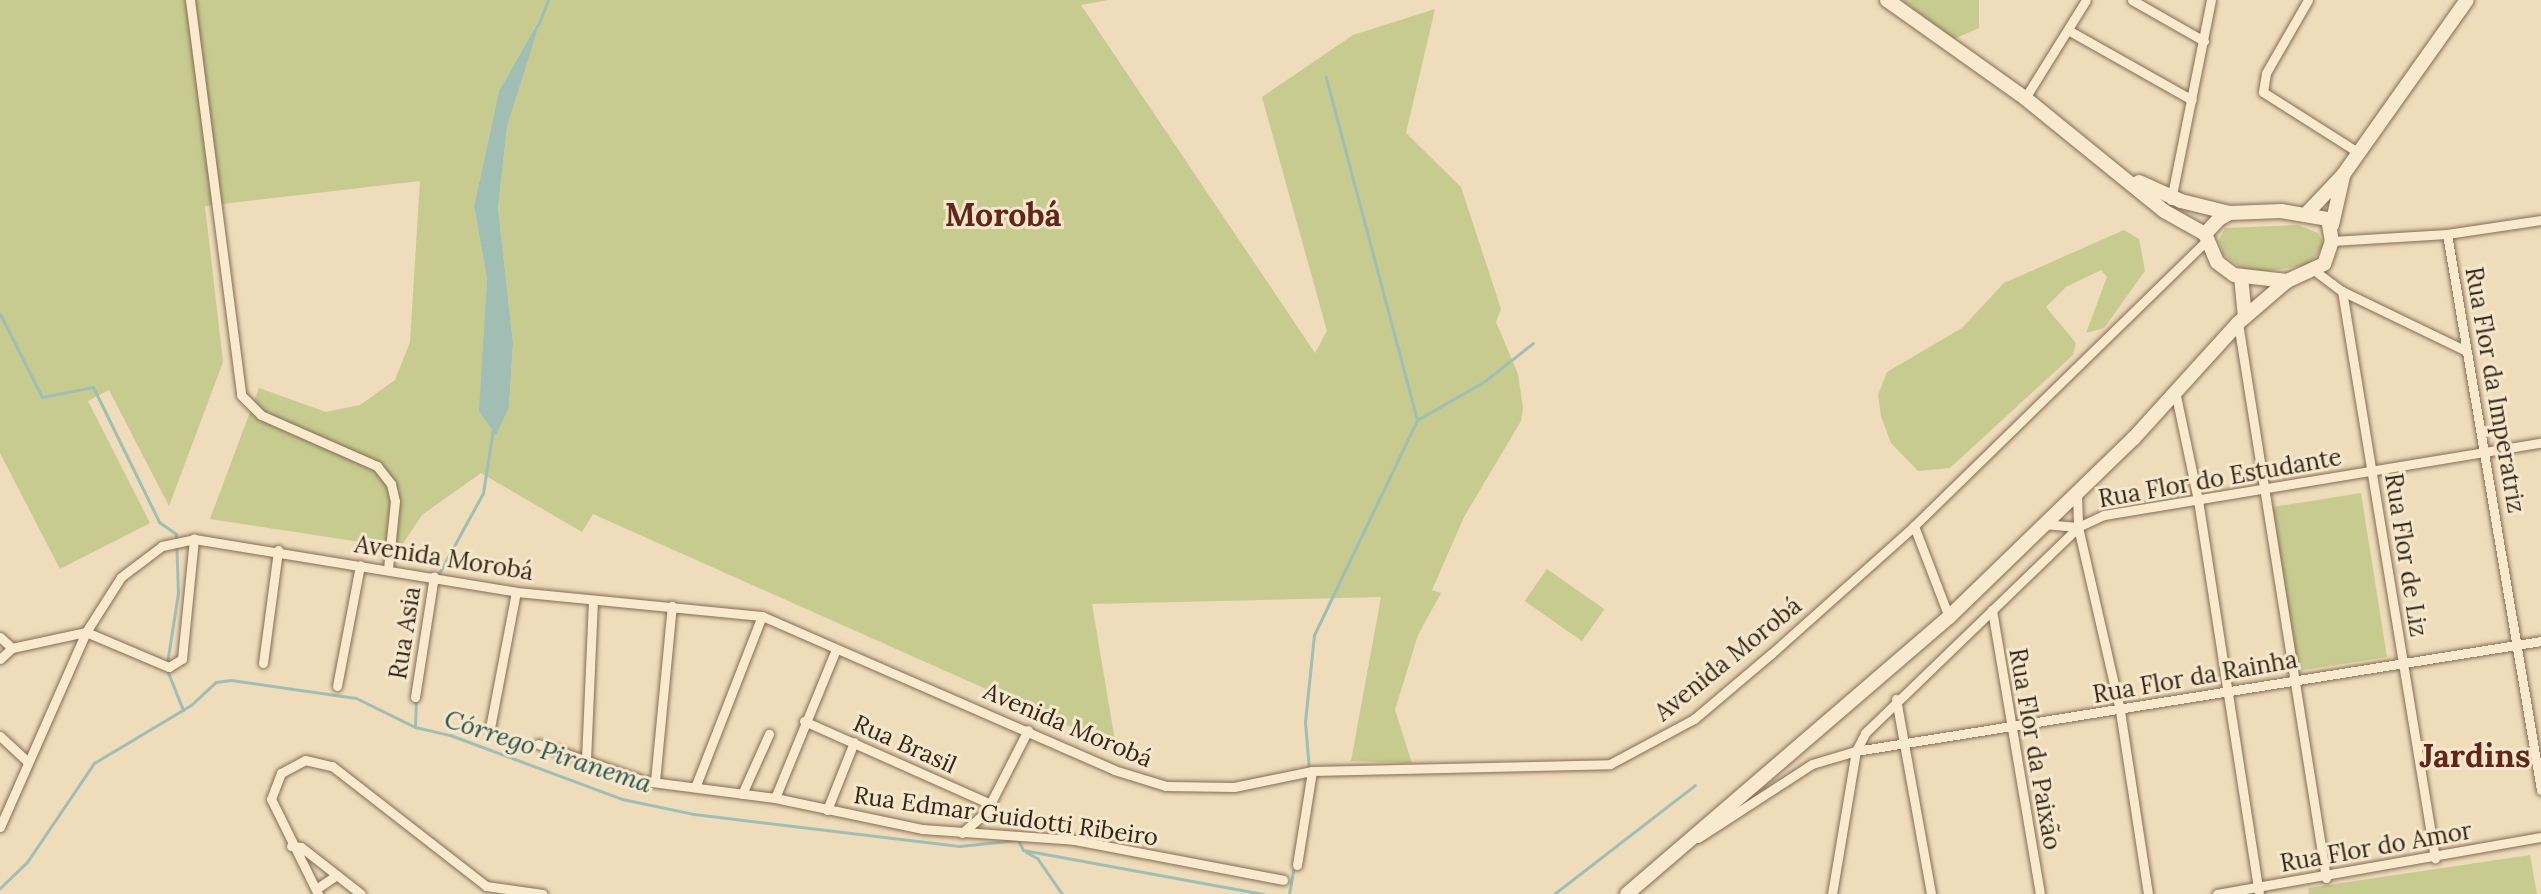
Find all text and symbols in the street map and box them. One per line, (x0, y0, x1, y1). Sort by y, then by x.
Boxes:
district label: Morobá (945, 196, 1061, 234)
street label: Rua Flor da Imperatriz (2459, 265, 2531, 515)
street label: Rua Flor do Estudante (2096, 442, 2344, 514)
street label: Rua Flor de Liz (2379, 471, 2433, 639)
street label: Avenida Morobá (353, 530, 535, 586)
street label: Rua Asia (383, 585, 427, 681)
street label: Avenida Morobá (1649, 591, 1807, 727)
street label: Rua Flor da Rainha (2091, 645, 2299, 709)
street label: Rua Flor da Paixão (2003, 646, 2067, 852)
street label: Avenida Morobá (979, 676, 1157, 774)
water label: Córrego Piranema (440, 703, 656, 799)
street label: Rua Brasil (849, 709, 961, 779)
district label: Jardins (2420, 737, 2530, 775)
street label: Rua Edmar Guidotti Ribeiro (852, 780, 1160, 852)
street label: Rua Flor do Amor (2278, 816, 2474, 878)

